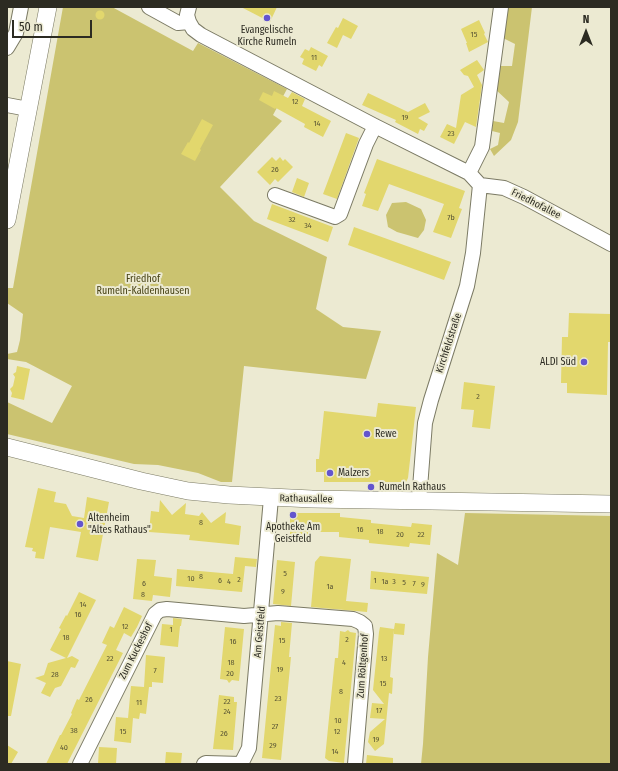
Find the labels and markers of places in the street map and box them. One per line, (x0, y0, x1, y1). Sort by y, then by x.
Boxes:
marker: Evangelische Kirche Rumeln (262, 13, 272, 23)
place label: Evangelische Kirche Rumeln (237, 24, 297, 48)
place label: ALDI Süd (540, 356, 576, 368)
marker: ALDI Süd (579, 357, 589, 367)
place label: Rewe (375, 428, 397, 440)
marker: Rewe (362, 429, 372, 439)
place label: Malzers (338, 467, 369, 479)
marker: Malzers (325, 468, 335, 478)
place label: Rumeln Rathaus (379, 481, 446, 493)
marker: Rumeln Rathaus (366, 482, 376, 492)
marker: Apotheke Am Geistfeld (288, 510, 298, 520)
place label: Altenheim "Altes Rathaus" (88, 512, 151, 536)
marker: Altenheim "Altes Rathaus" (75, 519, 85, 529)
place label: Apotheke Am Geistfeld (266, 521, 320, 544)

